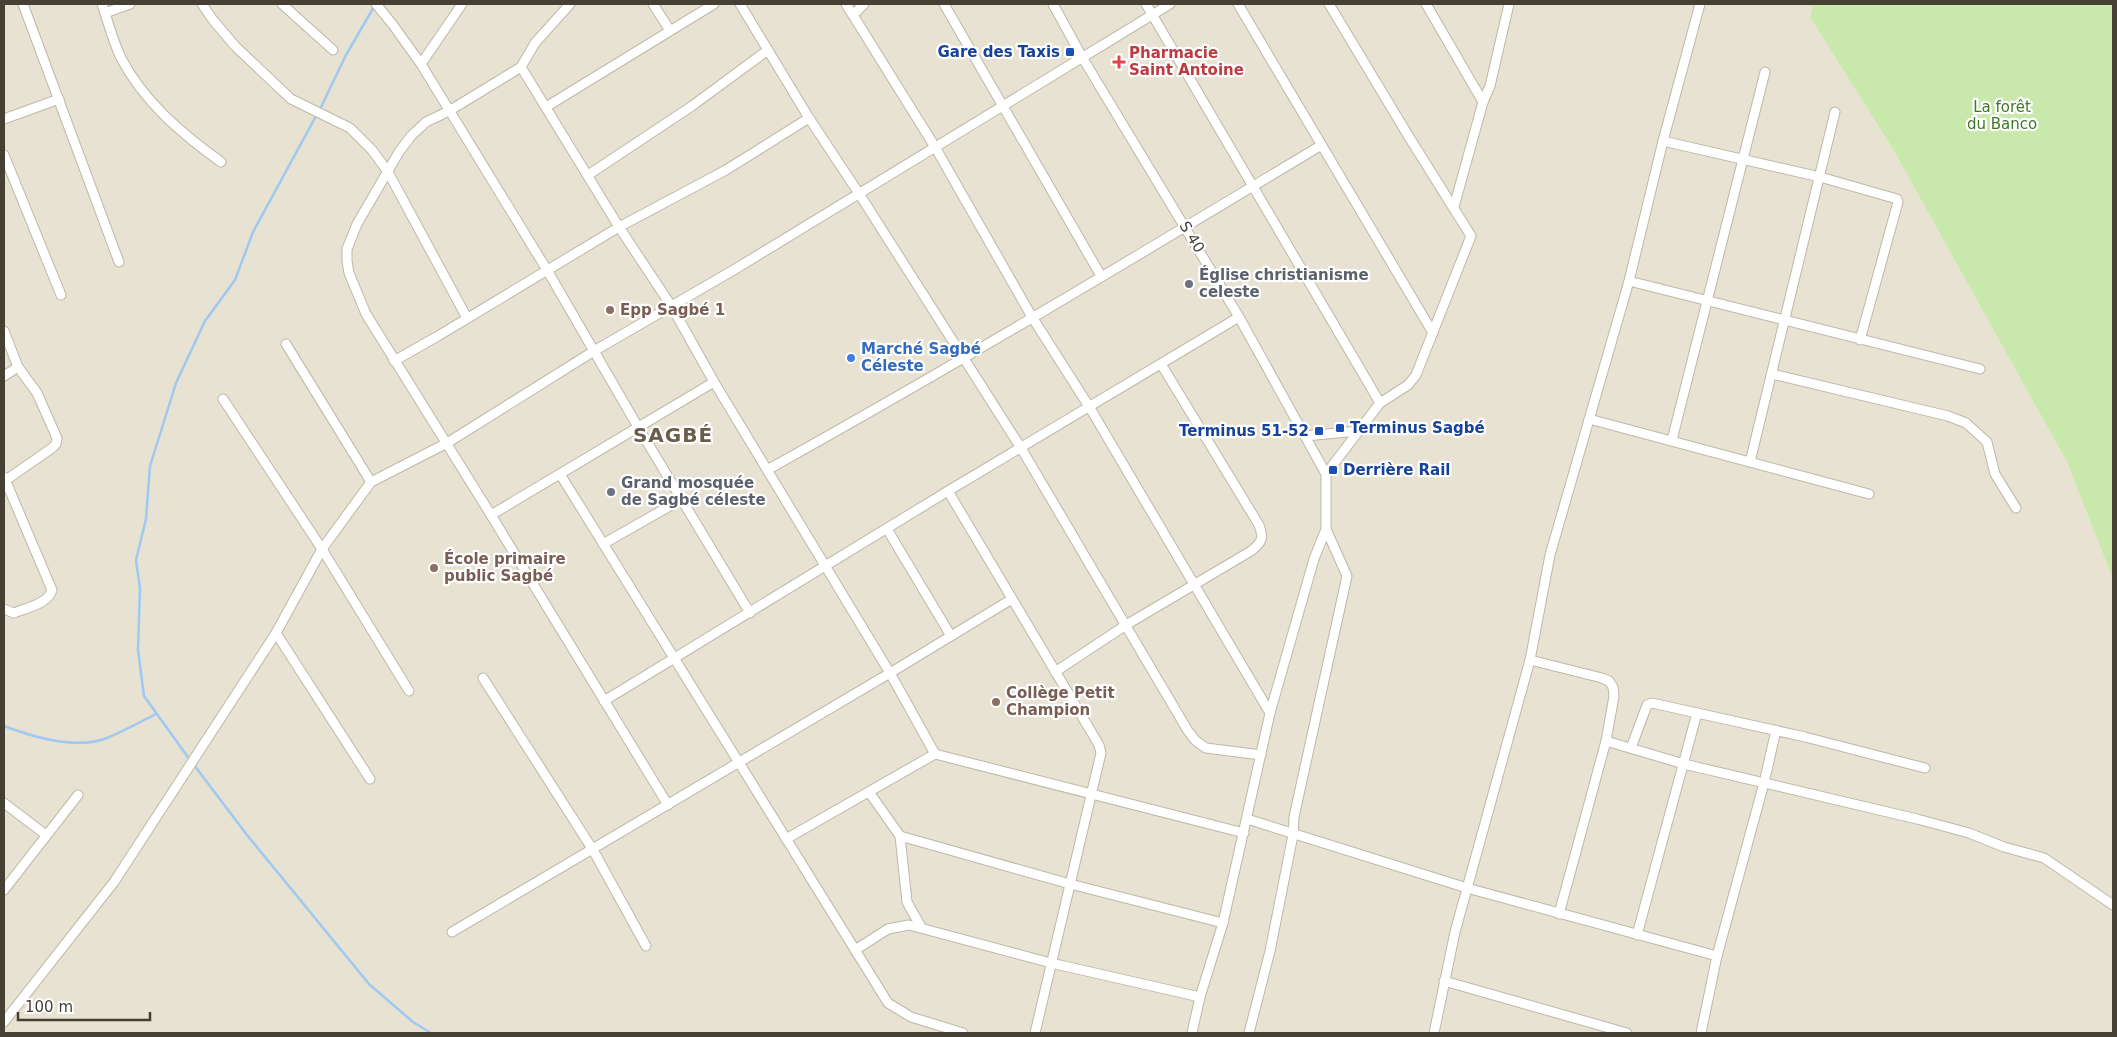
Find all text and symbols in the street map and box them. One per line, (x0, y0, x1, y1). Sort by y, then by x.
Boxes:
place label: Gare des Taxis (938, 43, 1060, 61)
place label: Pharmacie Saint Antoine (1129, 44, 1244, 79)
marker: Gare des Taxis (1064, 46, 1076, 58)
marker: Pharmacie Saint Antoine (1113, 56, 1125, 68)
park label: La forêt du Banco (1967, 98, 2037, 133)
street label: S 40 (1176, 218, 1208, 256)
place label: Église christianisme celeste (1199, 265, 1369, 301)
marker: Église christianisme celeste (1183, 278, 1195, 290)
place label: Epp Sagbé 1 (620, 301, 725, 319)
marker: Epp Sagbé 1 (604, 304, 616, 316)
place label: Marché Sagbé Céleste (861, 340, 981, 375)
marker: Marché Sagbé Céleste (845, 352, 857, 364)
place label: Terminus Sagbé (1350, 419, 1485, 437)
place label: Terminus 51-52 (1179, 422, 1309, 440)
marker: Terminus Sagbé (1334, 422, 1346, 434)
district label: SAGBÉ (633, 423, 713, 447)
marker: Terminus 51-52 (1313, 425, 1325, 437)
place label: Derrière Rail (1343, 461, 1450, 479)
marker: Derrière Rail (1327, 464, 1339, 476)
place label: Grand mosquée de Sagbé céleste (621, 474, 766, 509)
marker: Grand mosquée de Sagbé céleste (605, 486, 617, 498)
place label: École primaire public Sagbé (444, 549, 566, 585)
marker: École primaire public Sagbé (428, 562, 440, 574)
place label: Collège Petit Champion (1006, 684, 1115, 719)
marker: Collège Petit Champion (990, 696, 1002, 708)
scale bar (18, 990, 150, 1022)
text: 100 m (25, 998, 73, 1016)

